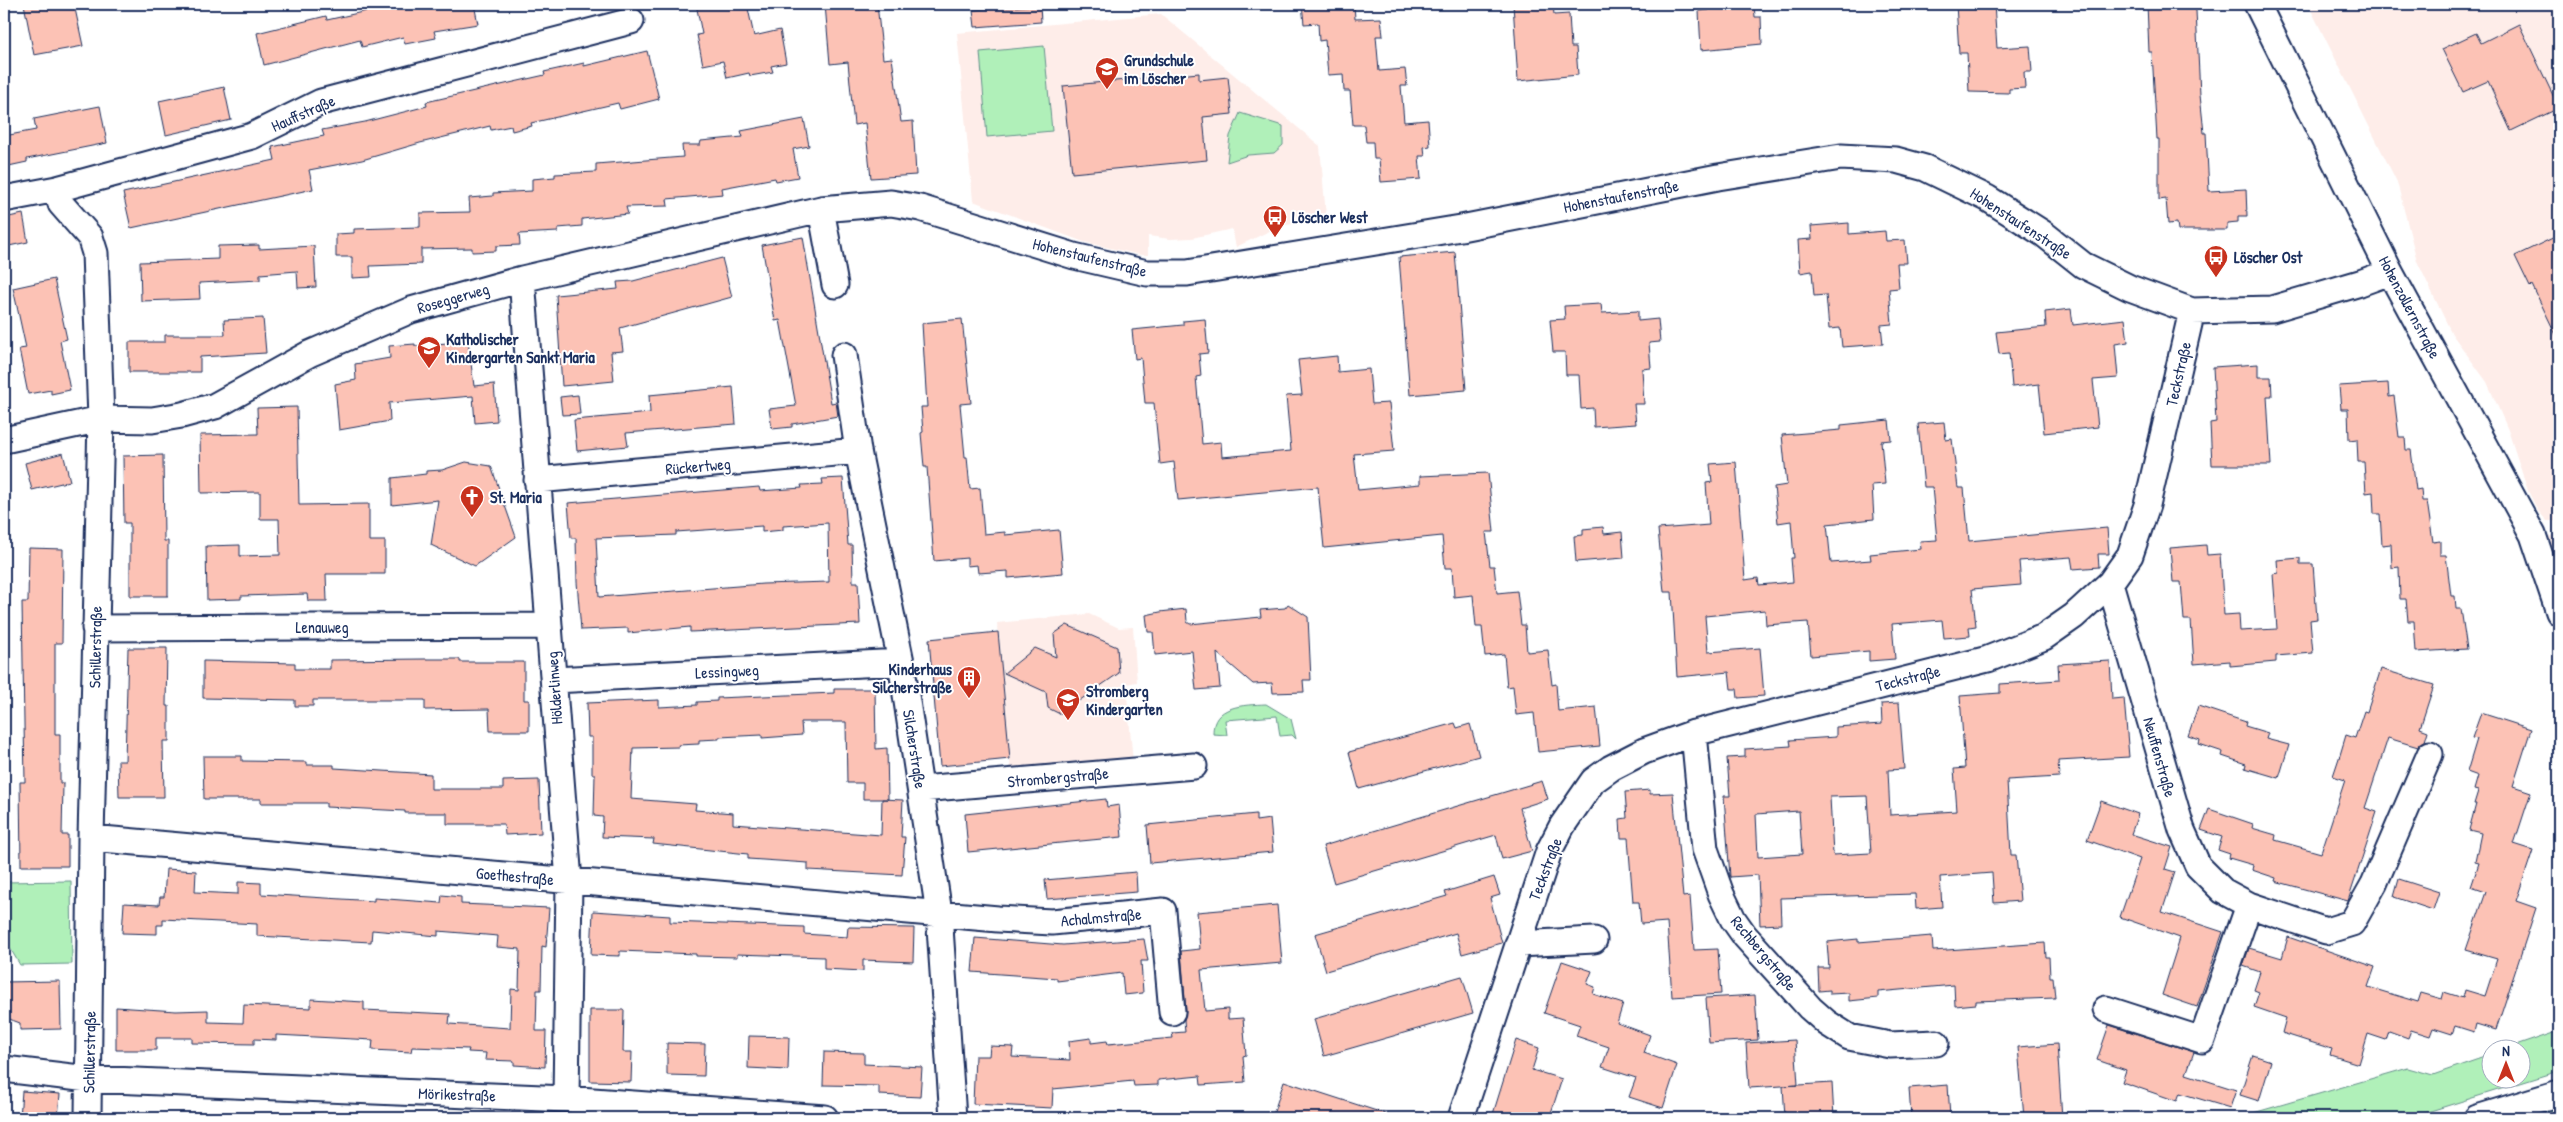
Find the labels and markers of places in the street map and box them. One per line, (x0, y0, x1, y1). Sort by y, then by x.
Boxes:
place label: Grundschule im Löscher (1124, 49, 1194, 89)
school or university icon: Grundschule im Löscher (1094, 56, 1120, 90)
bus stop icon: Löscher West (1262, 204, 1288, 238)
place label: Löscher West (1292, 206, 1368, 228)
bus stop icon: Löscher Ost (2203, 244, 2229, 278)
place label: Löscher Ost (2234, 246, 2303, 268)
place label: Katholischer Kindergarten Sankt Maria (446, 328, 595, 369)
school or university icon: Katholischer Kindergarten Sankt Maria (416, 335, 442, 369)
church icon: St. Maria (459, 484, 485, 518)
place label: St. Maria (490, 486, 542, 508)
place label: Kinderhaus Silcherstraße (872, 658, 953, 699)
building icon: Kinderhaus Silcherstraße (956, 665, 982, 699)
place label: Stromberg Kindergarten (1086, 680, 1163, 721)
school or university icon: Stromberg Kindergarten (1055, 687, 1081, 721)

